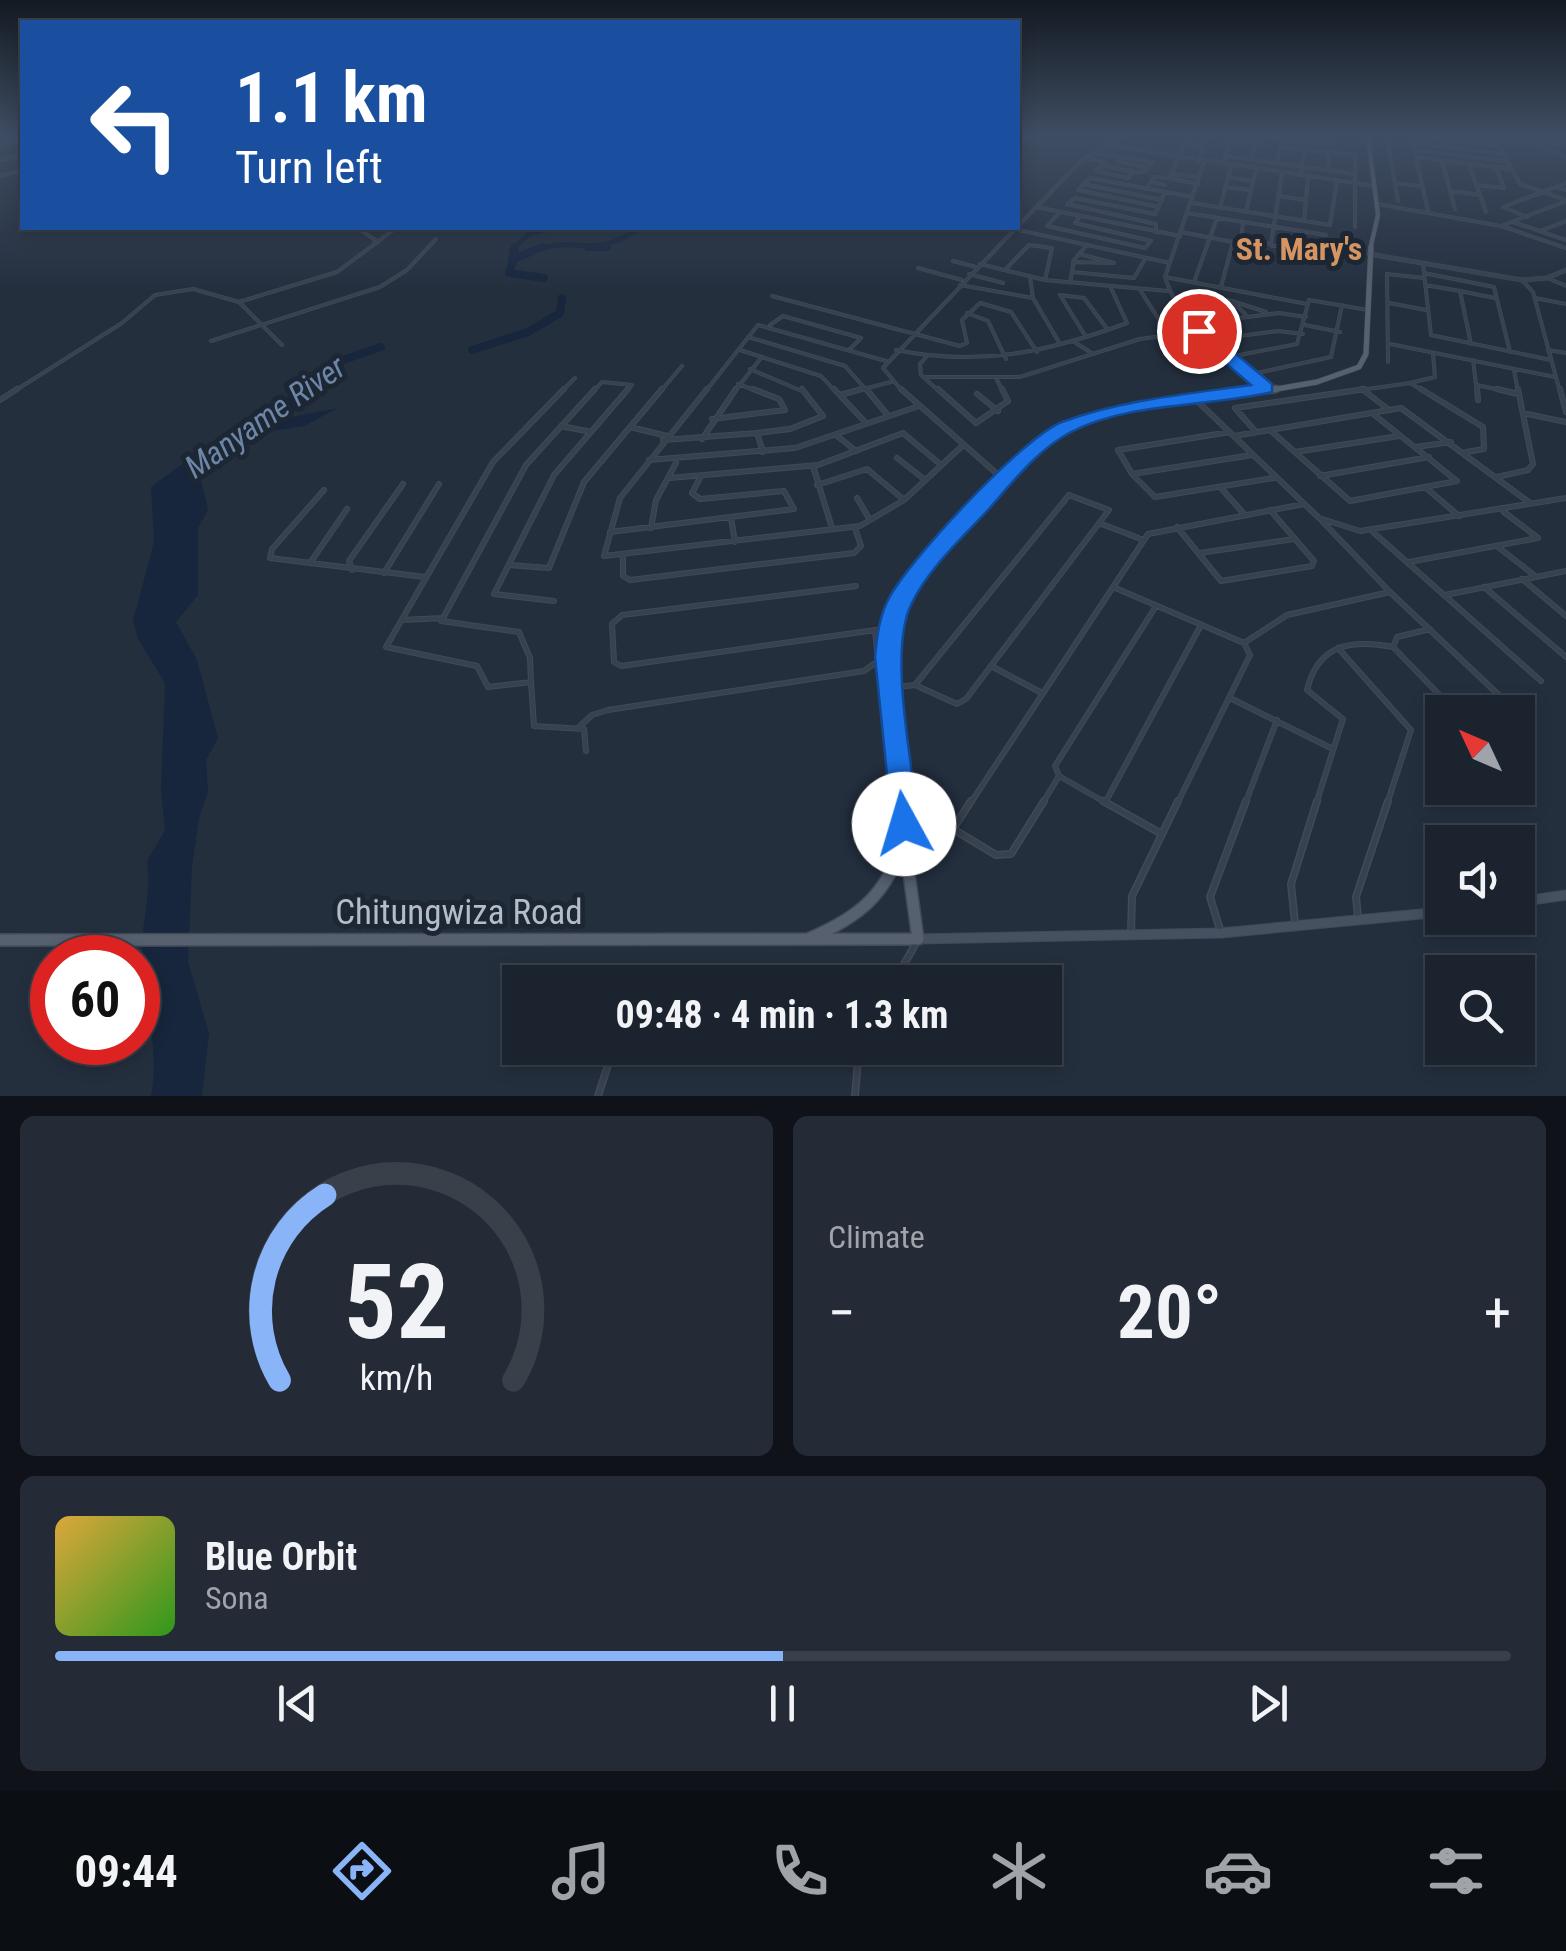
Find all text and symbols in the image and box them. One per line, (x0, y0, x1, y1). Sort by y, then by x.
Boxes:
text: 1.1 km (235, 57, 428, 139)
icon: left (70, 60, 200, 190)
text: Turn left (235, 141, 383, 194)
district label: St. Mary's (1236, 230, 1362, 268)
pin (1157, 289, 1242, 374)
icon: arrive (1172, 304, 1227, 359)
water label: Manyame River (178, 347, 354, 486)
north arrow (1425, 695, 1535, 805)
map controls (1425, 695, 1535, 1065)
position arrow (852, 772, 956, 876)
button: sound (1425, 825, 1535, 935)
street label: Chitungwiza Road (335, 892, 583, 933)
speed limit sign: 60 (30, 935, 160, 1065)
button: search (1425, 955, 1535, 1065)
text: 09:48 · 4 min · 1.3 km (616, 993, 948, 1037)
text: Climate (828, 1218, 925, 1256)
text: 52 (344, 1242, 449, 1363)
text: 20° (1117, 1268, 1222, 1356)
text: − (828, 1281, 856, 1345)
text: + (1484, 1281, 1511, 1345)
text: km/h (360, 1357, 433, 1399)
text: Blue Orbit (205, 1535, 357, 1579)
text: Sona (205, 1579, 268, 1617)
icon: previous (270, 1676, 325, 1731)
icon: pause (755, 1676, 810, 1731)
icon: next (1241, 1676, 1296, 1731)
icon: directions (327, 1836, 397, 1906)
icon: music (546, 1836, 616, 1906)
icon: phone (765, 1836, 835, 1906)
icon: climate (984, 1836, 1054, 1906)
icon: car (1203, 1836, 1273, 1906)
icon: filters (1421, 1836, 1491, 1906)
text: 09:44 (74, 1845, 178, 1898)

